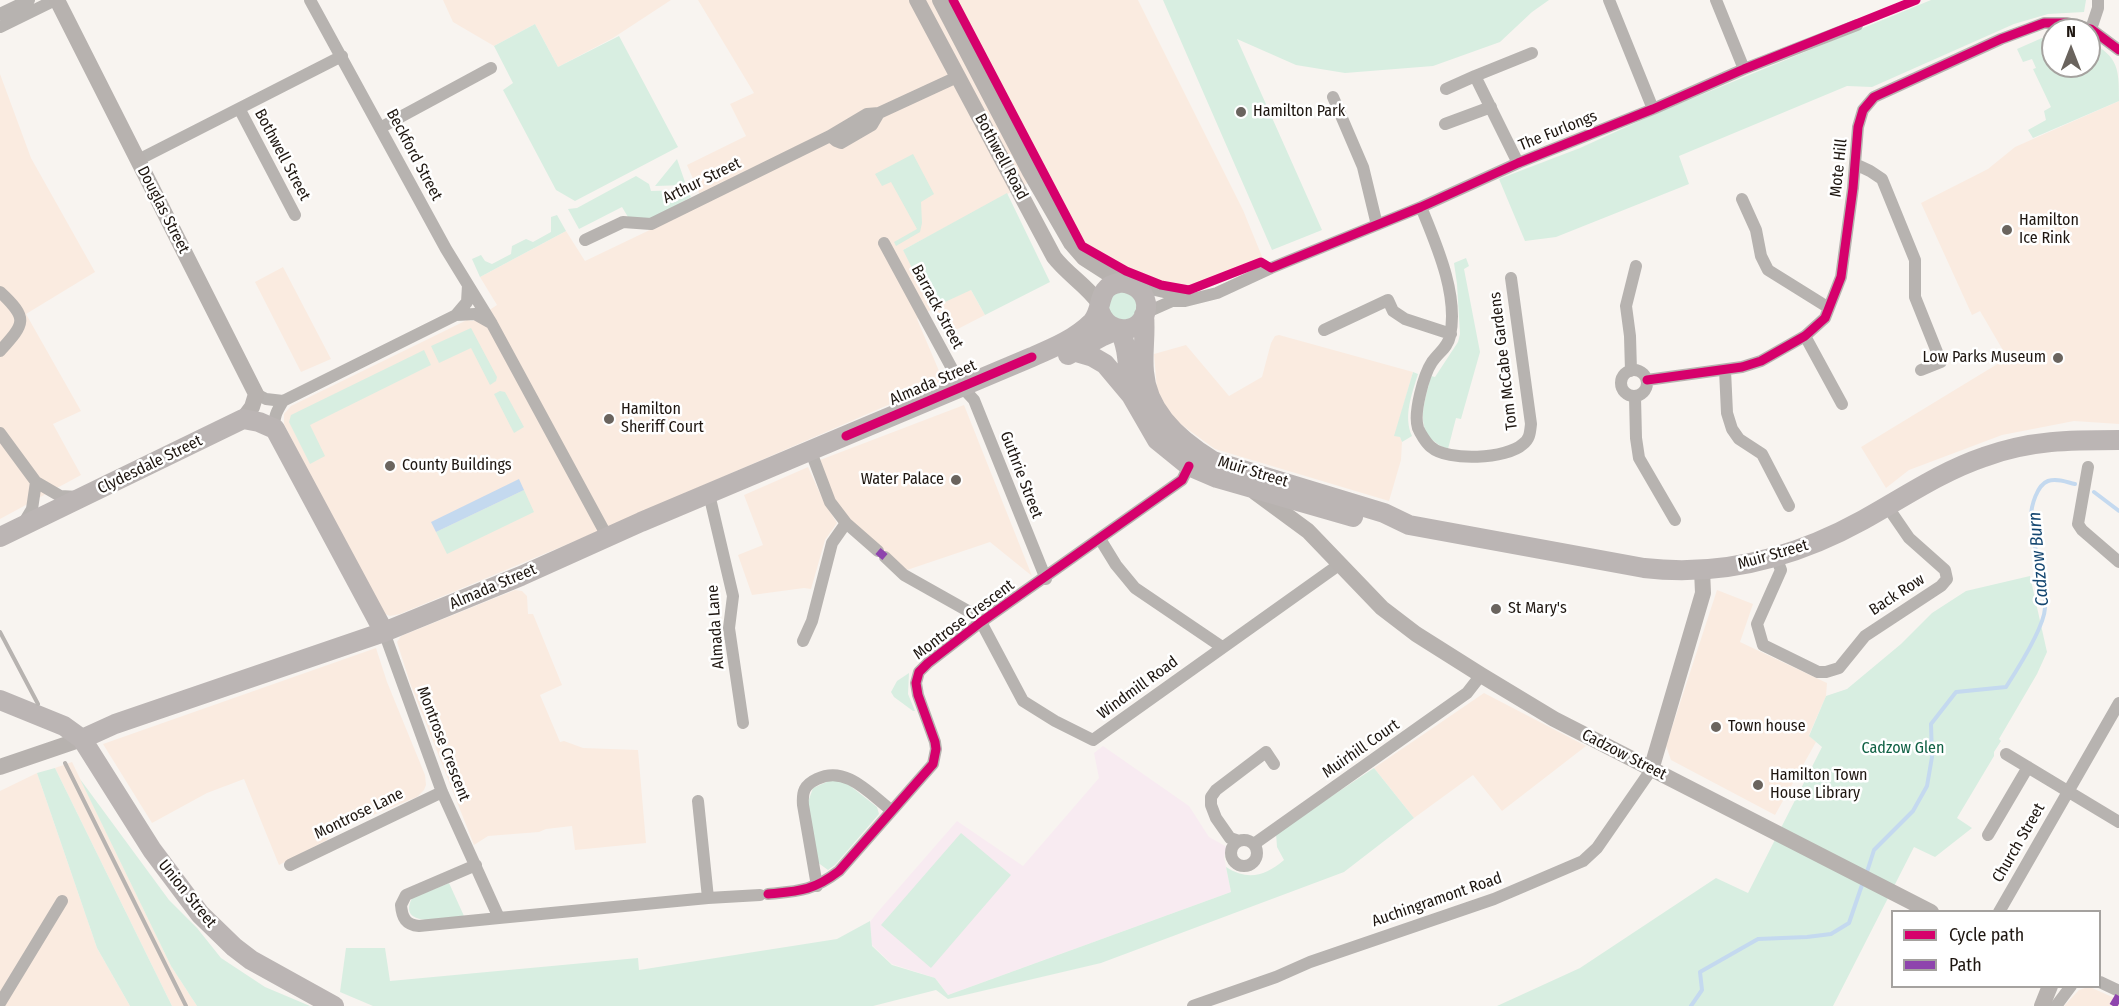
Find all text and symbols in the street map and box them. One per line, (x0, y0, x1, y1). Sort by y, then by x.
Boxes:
north arrow (2041, 18, 2101, 78)
text: N (2066, 22, 2076, 41)
place label: Hamilton Park (1253, 102, 1345, 122)
marker: Hamilton Park (1234, 105, 1248, 119)
street label: Bothwell Street (250, 106, 314, 204)
street label: Beckford Street (382, 106, 446, 204)
street label: The Furlongs (1516, 107, 1600, 155)
street label: Bothwell Road (970, 111, 1032, 203)
street label: Mote Hill (1826, 138, 1852, 198)
street label: Arthur Street (660, 154, 744, 208)
street label: Douglas Street (133, 163, 193, 257)
place label: Hamilton Ice Rink (2019, 211, 2079, 249)
marker: Hamilton Ice Rink (2000, 223, 2014, 237)
street label: Barrack Street (907, 262, 967, 352)
street label: Tom McCabe Gardens (1486, 291, 1522, 431)
place label: Low Parks Museum (1923, 348, 2046, 368)
marker: Low Parks Museum (2051, 351, 2065, 365)
street label: Almada Street (887, 356, 979, 410)
place label: Hamilton Sheriff Court (621, 400, 704, 438)
marker: Hamilton Sheriff Court (602, 412, 616, 426)
street label: Guthrie Street (996, 429, 1046, 521)
street label: Clydesdale Street (95, 431, 205, 499)
street label: Muir Street (1216, 452, 1290, 492)
place label: County Buildings (402, 456, 512, 476)
marker: County Buildings (383, 459, 397, 473)
place label: Water Palace (861, 470, 944, 490)
marker: Water Palace (949, 473, 963, 487)
water label: Cadzow Burn (2024, 511, 2054, 607)
street label: Muir Street (1736, 536, 1810, 574)
street label: Almada Street (447, 560, 539, 614)
street label: Back Row (1866, 570, 1928, 620)
street label: Montrose Crescent (910, 576, 1018, 664)
street label: Almada Lane (703, 584, 729, 670)
place label: St Mary's (1508, 599, 1567, 619)
marker: St Mary's (1489, 602, 1503, 616)
street label: Windmill Road (1094, 652, 1182, 724)
street label: Montrose Crescent (412, 684, 474, 804)
street label: Muirhill Court (1319, 715, 1403, 783)
place label: Town house (1728, 717, 1806, 737)
marker: Town house (1709, 720, 1723, 734)
street label: Cadzow Street (1578, 725, 1670, 785)
park label: Cadzow Glen (1862, 739, 1944, 759)
place label: Hamilton Town House Library (1770, 766, 1868, 804)
marker: Hamilton Town House Library (1751, 778, 1765, 792)
street label: Montrose Lane (311, 784, 407, 844)
street label: Church Street (1989, 800, 2049, 886)
street label: Union Street (154, 856, 220, 932)
street label: Auchingramont Road (1369, 869, 1505, 931)
legend (1891, 910, 2101, 988)
text: Cycle path (1949, 924, 2024, 946)
text: Path (1949, 954, 1982, 976)

